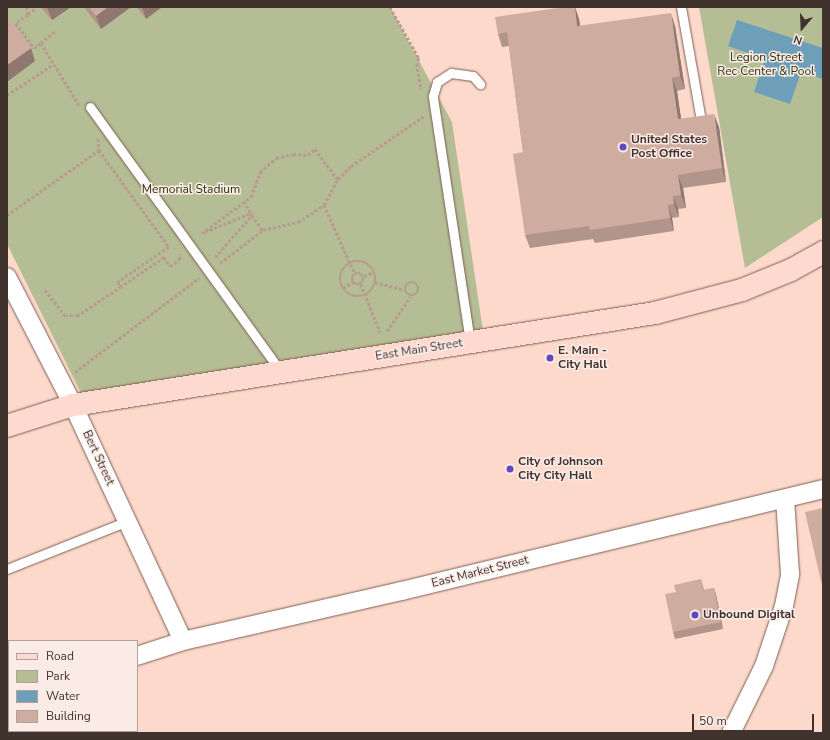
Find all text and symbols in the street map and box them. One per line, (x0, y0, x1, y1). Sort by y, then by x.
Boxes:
north arrow (782, 8, 822, 48)
text: N (792, 31, 804, 48)
park label: Legion Street Rec Center & Pool (717, 51, 815, 79)
place label: United States Post Office (631, 133, 707, 161)
marker: United States Post Office (618, 142, 628, 152)
park label: Memorial Stadium (142, 183, 240, 197)
street label: East Main Street (374, 336, 464, 364)
place label: E. Main - City Hall (558, 344, 607, 372)
marker: E. Main - City Hall (545, 353, 555, 363)
street label: Bert Street (79, 428, 117, 488)
place label: City of Johnson City City Hall (518, 455, 603, 483)
marker: City of Johnson City City Hall (505, 464, 515, 474)
street label: East Market Street (430, 553, 530, 591)
place label: Unbound Digital (703, 608, 795, 622)
marker: Unbound Digital (690, 610, 700, 620)
legend (8, 640, 138, 732)
text: Road (46, 648, 74, 664)
text: Park (46, 668, 70, 684)
text: Water (46, 688, 80, 704)
scale bar (694, 706, 816, 732)
text: Building (46, 708, 91, 724)
text: 50 m (699, 713, 727, 729)

